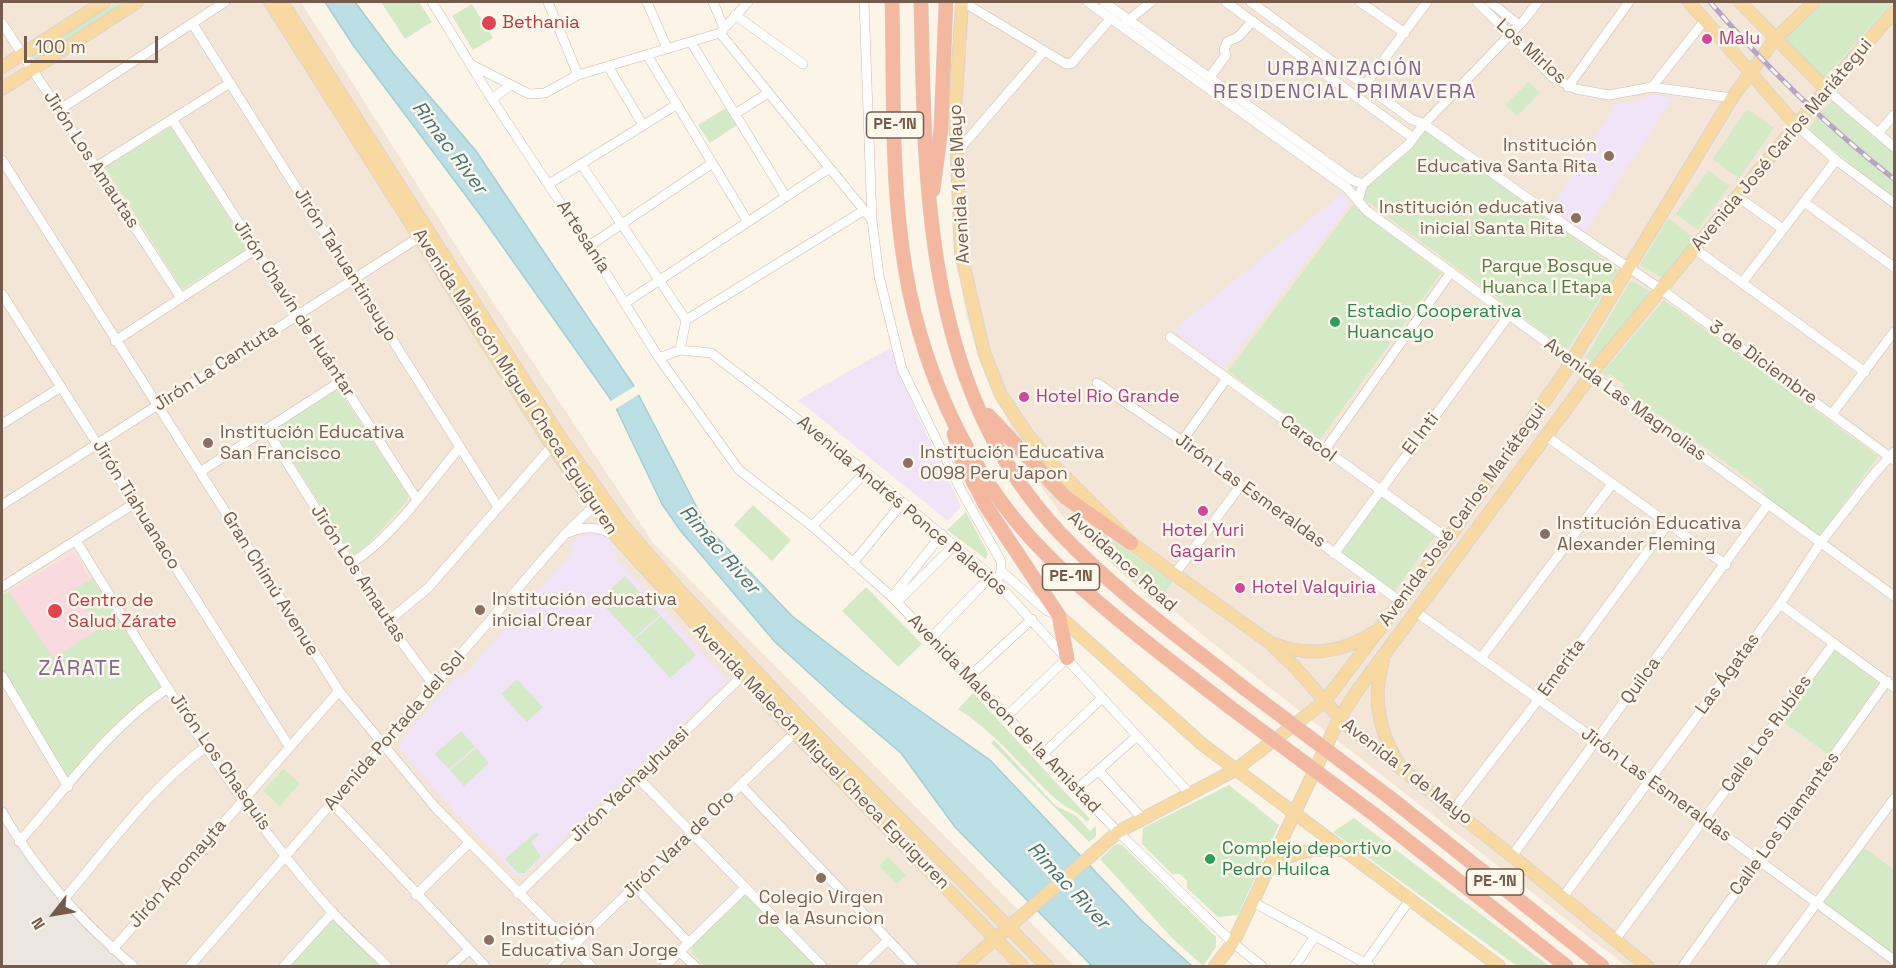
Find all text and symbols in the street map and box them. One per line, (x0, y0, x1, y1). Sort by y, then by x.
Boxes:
place label: Bethania (502, 12, 580, 34)
marker: Bethania (480, 14, 498, 32)
street label: Los Mirlos (1492, 15, 1570, 89)
scale bar (27, 24, 160, 62)
place label: Malu (1719, 28, 1760, 50)
marker: Malu (1700, 32, 1714, 46)
text: 100 m (35, 35, 86, 58)
street label: Avenida José Carlos Mariátegui (1687, 35, 1877, 255)
district label: URBANIZACIÓN RESIDENCIAL PRIMAVERA (1213, 58, 1477, 105)
street label: Jirón Los Amautas (39, 87, 143, 233)
water label: Rimac River (406, 97, 492, 199)
street label: Avenida 1 de Mayo (945, 104, 975, 264)
road number: PE-1N (866, 112, 924, 138)
place label: Institución Educativa Santa Rita (1417, 135, 1597, 178)
marker: Institución Educativa Santa Rita (1602, 149, 1616, 163)
street label: Jirón Tahuantinsuyo (289, 184, 401, 346)
street label: Artesanía (552, 197, 614, 277)
place label: Institución educativa inicial Santa Rita (1379, 197, 1564, 240)
marker: Institución educativa inicial Santa Rita (1569, 211, 1583, 225)
street label: Jirón Chavín de Huántar (229, 216, 359, 402)
street label: Avenida Malecón Miguel Checa Eguiguren (408, 225, 622, 539)
park label: Parque Bosque Huanca I Etapa (1481, 256, 1613, 298)
place label: Estadio Cooperativa Huancayo (1347, 301, 1521, 344)
marker: Estadio Cooperativa Huancayo (1328, 315, 1342, 329)
street label: 3 de Diciembre (1705, 316, 1821, 410)
street label: Jirón La Cantuta (150, 320, 282, 416)
street label: Avenida Las Magnolias (1540, 334, 1710, 466)
place label: Hotel Rio Grande (1036, 386, 1180, 408)
marker: Hotel Rio Grande (1017, 390, 1031, 404)
street label: Avenida José Carlos Mariátegui (1375, 399, 1551, 631)
street label: El Inti (1398, 409, 1444, 459)
street label: Caracol (1276, 411, 1340, 467)
street label: Avenida Andrés Ponce Palacios (792, 412, 1012, 600)
place label: Institución Educativa San Francisco (220, 422, 404, 464)
street label: Jirón Las Esmeraldas (1170, 429, 1330, 553)
street label: Jirón Tiahuanaco (87, 436, 185, 574)
marker: Institución Educativa San Francisco (201, 436, 215, 450)
place label: Institución Educativa 0098 Peru Japon (920, 442, 1104, 484)
marker: Institución Educativa 0098 Peru Japon (901, 456, 915, 470)
water label: Rimac River (674, 500, 764, 600)
street label: Jirón Los Amautas (306, 501, 410, 647)
marker: Hotel Yuri Gagarin (1196, 504, 1210, 518)
street label: Avoidance Road (1063, 507, 1181, 617)
street label: Gran Chimú Avenue (217, 508, 323, 660)
place label: Institución Educativa Alexander Fleming (1557, 513, 1741, 556)
place label: Hotel Yuri Gagarin (1162, 520, 1244, 562)
marker: Institución Educativa Alexander Fleming (1538, 527, 1552, 541)
road number: PE-1N (1042, 564, 1100, 590)
place label: Hotel Valquiria (1252, 577, 1376, 599)
marker: Hotel Valquiria (1233, 581, 1247, 595)
place label: Institución educativa inicial Crear (492, 589, 677, 632)
place label: Centro de Salud Zárate (68, 590, 177, 632)
marker: Centro de Salud Zárate (46, 602, 64, 620)
marker: Institución educativa inicial Crear (473, 603, 487, 617)
street label: Avenida Malecon de la Amistad (903, 610, 1105, 818)
street label: Avenida Malecón Miguel Checa Eguiguren (688, 620, 954, 894)
street label: Las Ágatas (1691, 629, 1765, 719)
street label: Emerita (1534, 635, 1590, 701)
street label: Avenida Portada del Sol (320, 647, 470, 815)
street label: Quilca (1617, 653, 1665, 709)
district label: ZÁRATE (38, 656, 122, 682)
street label: Calle Los Rubíes (1717, 671, 1817, 797)
street label: Jirón Los Chasquis (165, 689, 275, 835)
street label: Avenida 1 de Mayo (1337, 714, 1477, 830)
street label: Jirón Yachayhuasi (566, 723, 694, 847)
street label: Jirón Las Esmeraldas (1576, 723, 1736, 847)
street label: Calle Los Diamantes (1726, 748, 1844, 900)
street label: Jirón Vara de Oro (619, 786, 739, 904)
street label: Jirón Apomayta (125, 815, 231, 933)
water label: Rimac River (1022, 837, 1114, 935)
place label: Complejo deportivo Pedro Huilca (1222, 838, 1392, 880)
marker: Complejo deportivo Pedro Huilca (1203, 852, 1217, 866)
road number: PE-1N (1466, 869, 1524, 895)
marker: Colegio Virgen de la Asuncion (814, 871, 828, 885)
north arrow (24, 884, 84, 944)
place label: Colegio Virgen de la Asuncion (758, 887, 884, 930)
text: N (26, 914, 50, 934)
place label: Institución Educativa San Jorge (501, 919, 678, 962)
marker: Institución Educativa San Jorge (482, 933, 496, 947)

